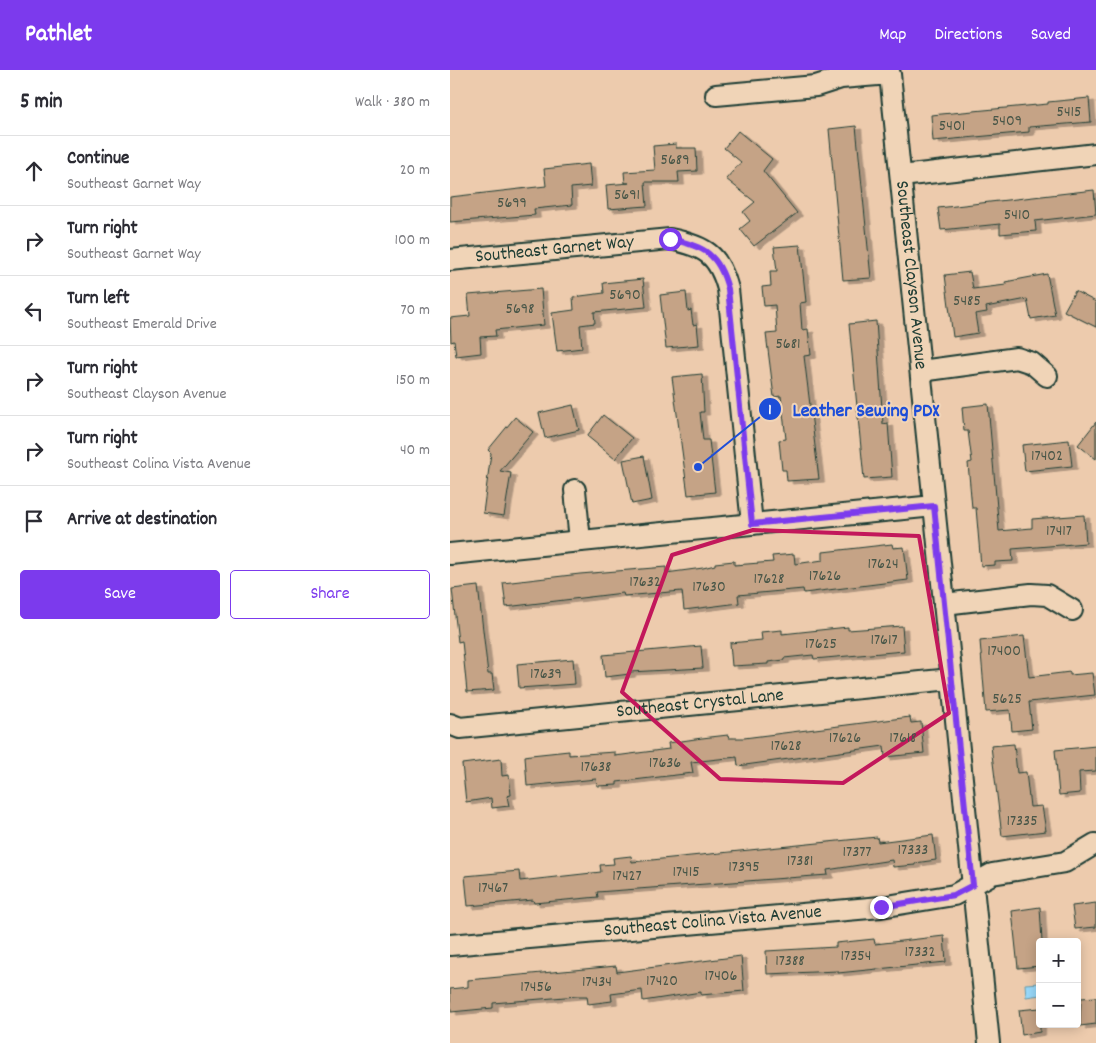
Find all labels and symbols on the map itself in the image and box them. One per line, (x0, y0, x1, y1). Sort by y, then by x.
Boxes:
house number: 5415 (1057, 101, 1081, 124)
house number: 5409 (992, 110, 1022, 133)
house number: 5401 (939, 115, 965, 138)
house number: 5689 (661, 149, 690, 172)
street label: Southeast Clayson Avenue (887, 179, 934, 371)
house number: 5691 (614, 184, 640, 207)
house number: 5699 (497, 192, 527, 215)
house number: 5410 (1004, 204, 1030, 227)
route start (659, 228, 682, 251)
street label: Southeast Garnet Way (474, 229, 635, 271)
house number: 5690 (609, 284, 641, 307)
house number: 5485 (953, 290, 981, 313)
house number: 5698 (506, 298, 535, 321)
house number: 5681 (775, 333, 801, 356)
callout: Leather Sewing PDX (758, 392, 950, 427)
text: Leather Sewing PDX (793, 398, 939, 426)
text: 1 (768, 400, 772, 422)
house number: 17402 (1031, 445, 1063, 468)
house number: 17417 (1046, 520, 1072, 543)
house number: 17624 (867, 553, 899, 576)
house number: 17626 (809, 565, 841, 588)
house number: 17628 (754, 568, 784, 591)
house number: 17632 (629, 571, 661, 594)
house number: 17630 (692, 576, 726, 599)
house number: 17617 (870, 629, 898, 652)
house number: 17625 (805, 633, 837, 656)
house number: 17400 (987, 640, 1021, 663)
house number: 17639 (530, 663, 562, 686)
street label: Southeast Crystal Lane (615, 682, 785, 726)
house number: 5625 (992, 688, 1022, 711)
house number: 17626 (829, 727, 861, 750)
house number: 17618 (889, 727, 917, 750)
house number: 17628 (771, 735, 801, 758)
house number: 17636 (649, 752, 681, 775)
house number: 17638 (581, 756, 612, 779)
house number: 17335 (1006, 810, 1038, 833)
house number: 17333 (898, 839, 928, 862)
house number: 17377 (843, 841, 872, 864)
house number: 17381 (787, 850, 813, 873)
house number: 17395 (728, 856, 760, 879)
house number: 17415 (672, 861, 700, 884)
house number: 17427 (612, 865, 642, 888)
house number: 17467 (478, 877, 508, 900)
route end (870, 896, 893, 919)
street label: Southeast Colina Vista Avenue (603, 899, 823, 945)
house number: 17332 (905, 941, 935, 964)
house number: 17354 (841, 945, 871, 968)
house number: 17388 (775, 950, 805, 973)
house number: 17406 (705, 965, 738, 988)
house number: 17420 (646, 970, 678, 993)
house number: 17434 (582, 971, 612, 994)
house number: 17456 (520, 976, 552, 999)

